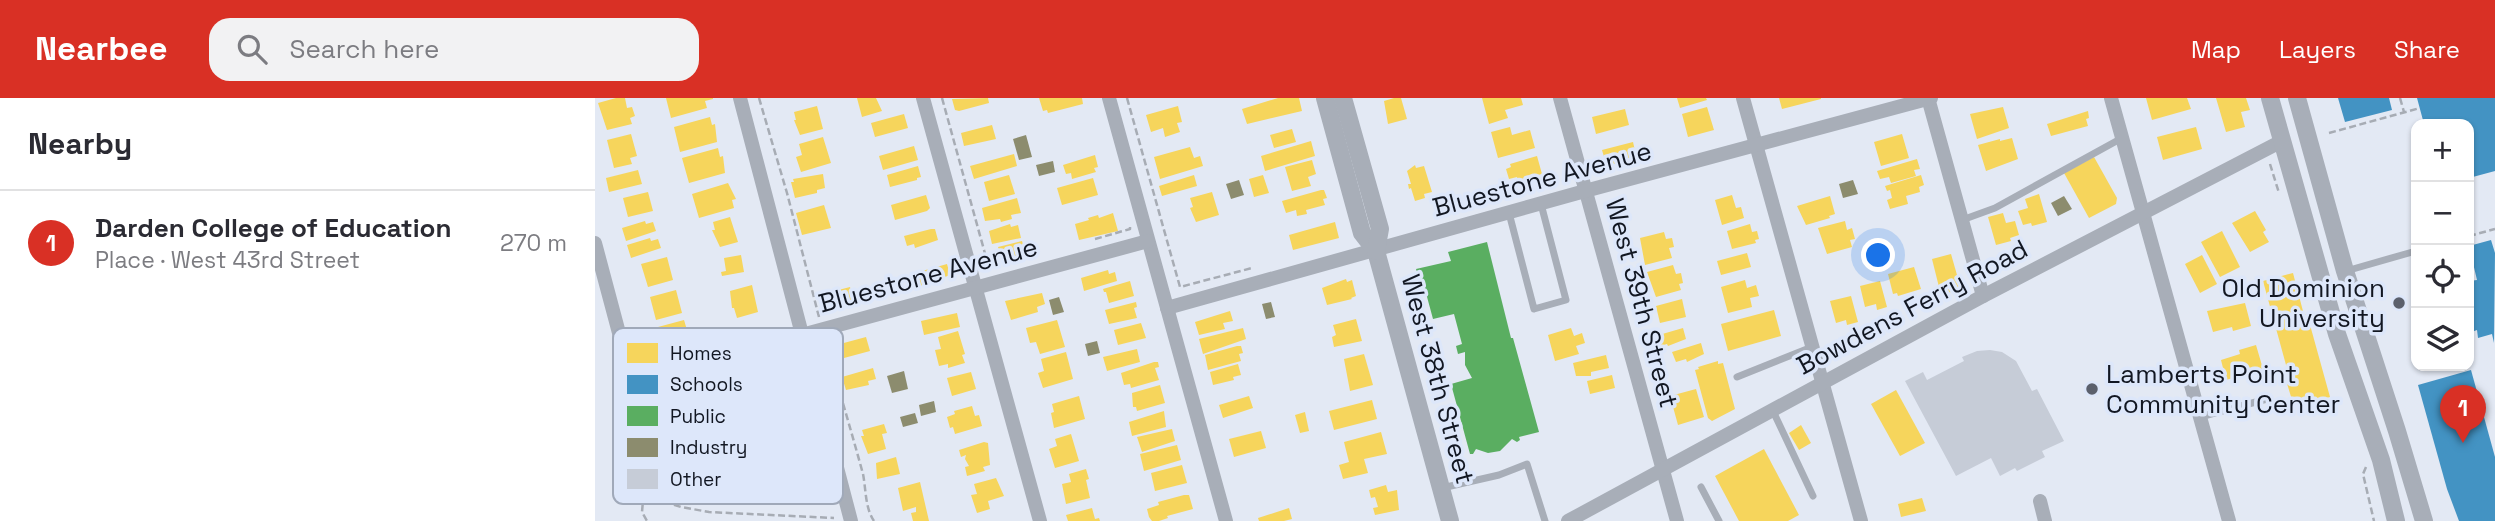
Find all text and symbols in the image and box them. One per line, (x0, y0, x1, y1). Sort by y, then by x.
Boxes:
search box (209, 18, 699, 81)
text: Nearbee (35, 28, 167, 70)
icon: search (233, 30, 271, 68)
text: Search here (289, 32, 439, 66)
text: Map (2191, 34, 2241, 65)
text: Layers (2279, 34, 2356, 65)
text: Share (2394, 34, 2460, 65)
map controls (2411, 119, 2474, 371)
button: + (2411, 119, 2474, 182)
text: Nearby (28, 124, 132, 163)
street label: Bluestone Avenue (1429, 133, 1655, 225)
button: − (2411, 182, 2474, 245)
street label: West 39th Street (1598, 195, 1686, 411)
text: Darden College of Education (95, 211, 452, 245)
text: 1 (46, 228, 56, 258)
text: 270 m (500, 228, 567, 258)
street label: Bluestone Avenue (815, 229, 1041, 321)
street label: Bowdens Ferry Road (1790, 232, 2034, 382)
your location (1861, 238, 1895, 272)
text: Place · West 43rd Street (95, 245, 360, 275)
button: locate (2411, 245, 2474, 308)
street label: West 38th Street (1394, 270, 1482, 488)
place label: Old Dominion University (2221, 271, 2385, 335)
marker: Old Dominion University (2391, 295, 2407, 311)
button: layers (2411, 308, 2474, 371)
legend (613, 328, 843, 504)
text: Homes (670, 341, 732, 366)
place label: Lamberts Point Community Center (2106, 357, 2340, 421)
text: Schools (670, 372, 743, 397)
marker: Lamberts Point Community Center (2084, 381, 2100, 397)
pin: 1 (2440, 385, 2486, 443)
text: Public (670, 404, 726, 429)
text: Industry (670, 435, 747, 460)
text: Other (670, 467, 722, 492)

